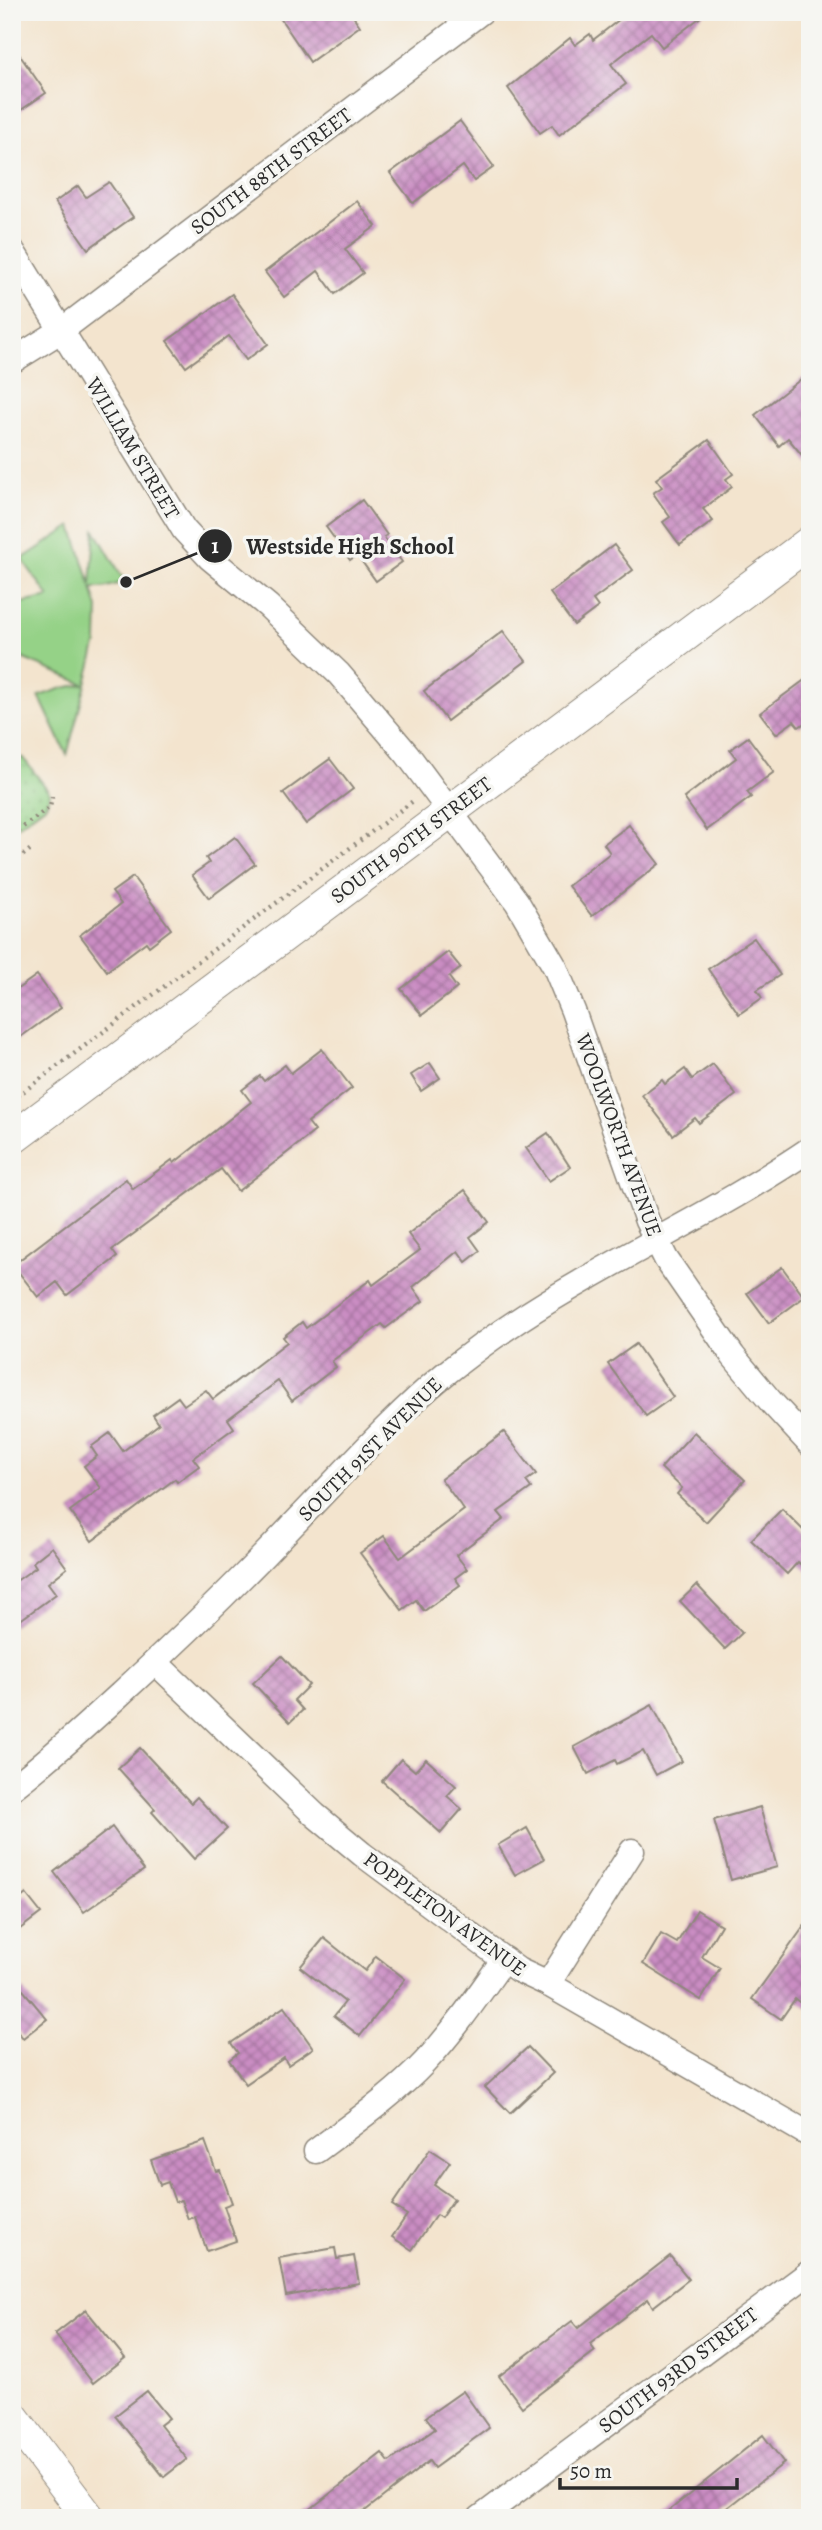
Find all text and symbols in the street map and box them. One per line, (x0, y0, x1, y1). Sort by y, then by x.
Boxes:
street label: SOUTH 88TH STREET (185, 101, 358, 241)
street label: WILLIAM STREET (79, 371, 187, 525)
callout: Westside High School (198, 524, 468, 568)
text: Westside High School (245, 531, 454, 562)
text: 1 (211, 532, 219, 560)
street label: SOUTH 90TH STREET (325, 770, 498, 910)
street label: WOOLWORTH AVENUE (569, 1029, 669, 1240)
street label: SOUTH 91ST AVENUE (292, 1371, 448, 1527)
street label: POPPLETON AVENUE (358, 1845, 532, 1983)
street label: SOUTH 93RD STREET (592, 2300, 764, 2439)
scale bar (560, 2446, 736, 2490)
text: 50 m (570, 2457, 612, 2485)

